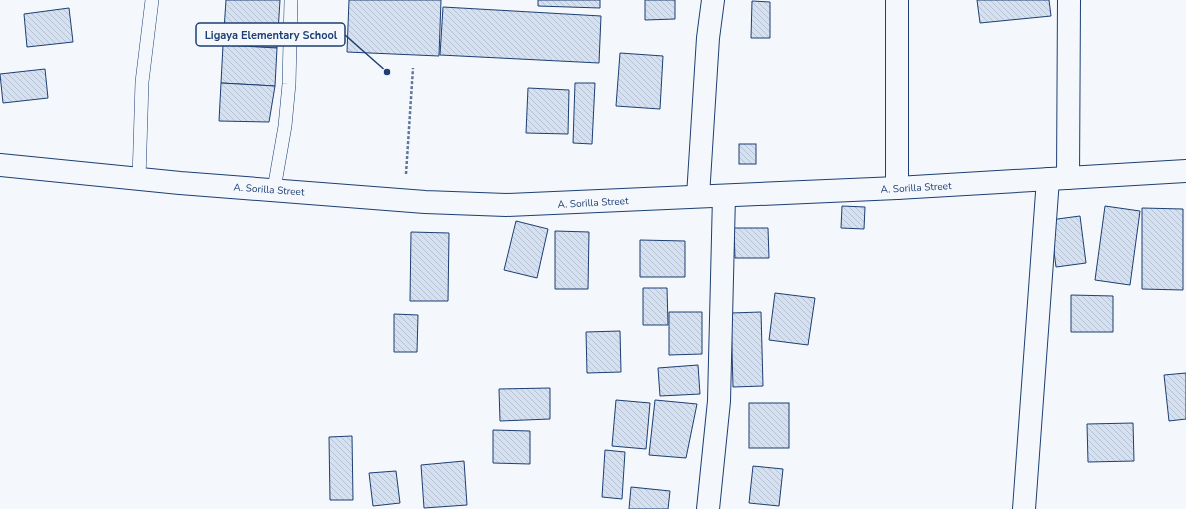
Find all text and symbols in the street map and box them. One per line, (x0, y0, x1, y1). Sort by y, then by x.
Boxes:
callout: Ligaya Elementary School (196, 23, 345, 46)
text: Ligaya Elementary School (205, 28, 338, 43)
street label: A. Sorilla Street (880, 179, 952, 197)
street label: A. Sorilla Street (233, 181, 305, 199)
street label: A. Sorilla Street (557, 194, 629, 212)

